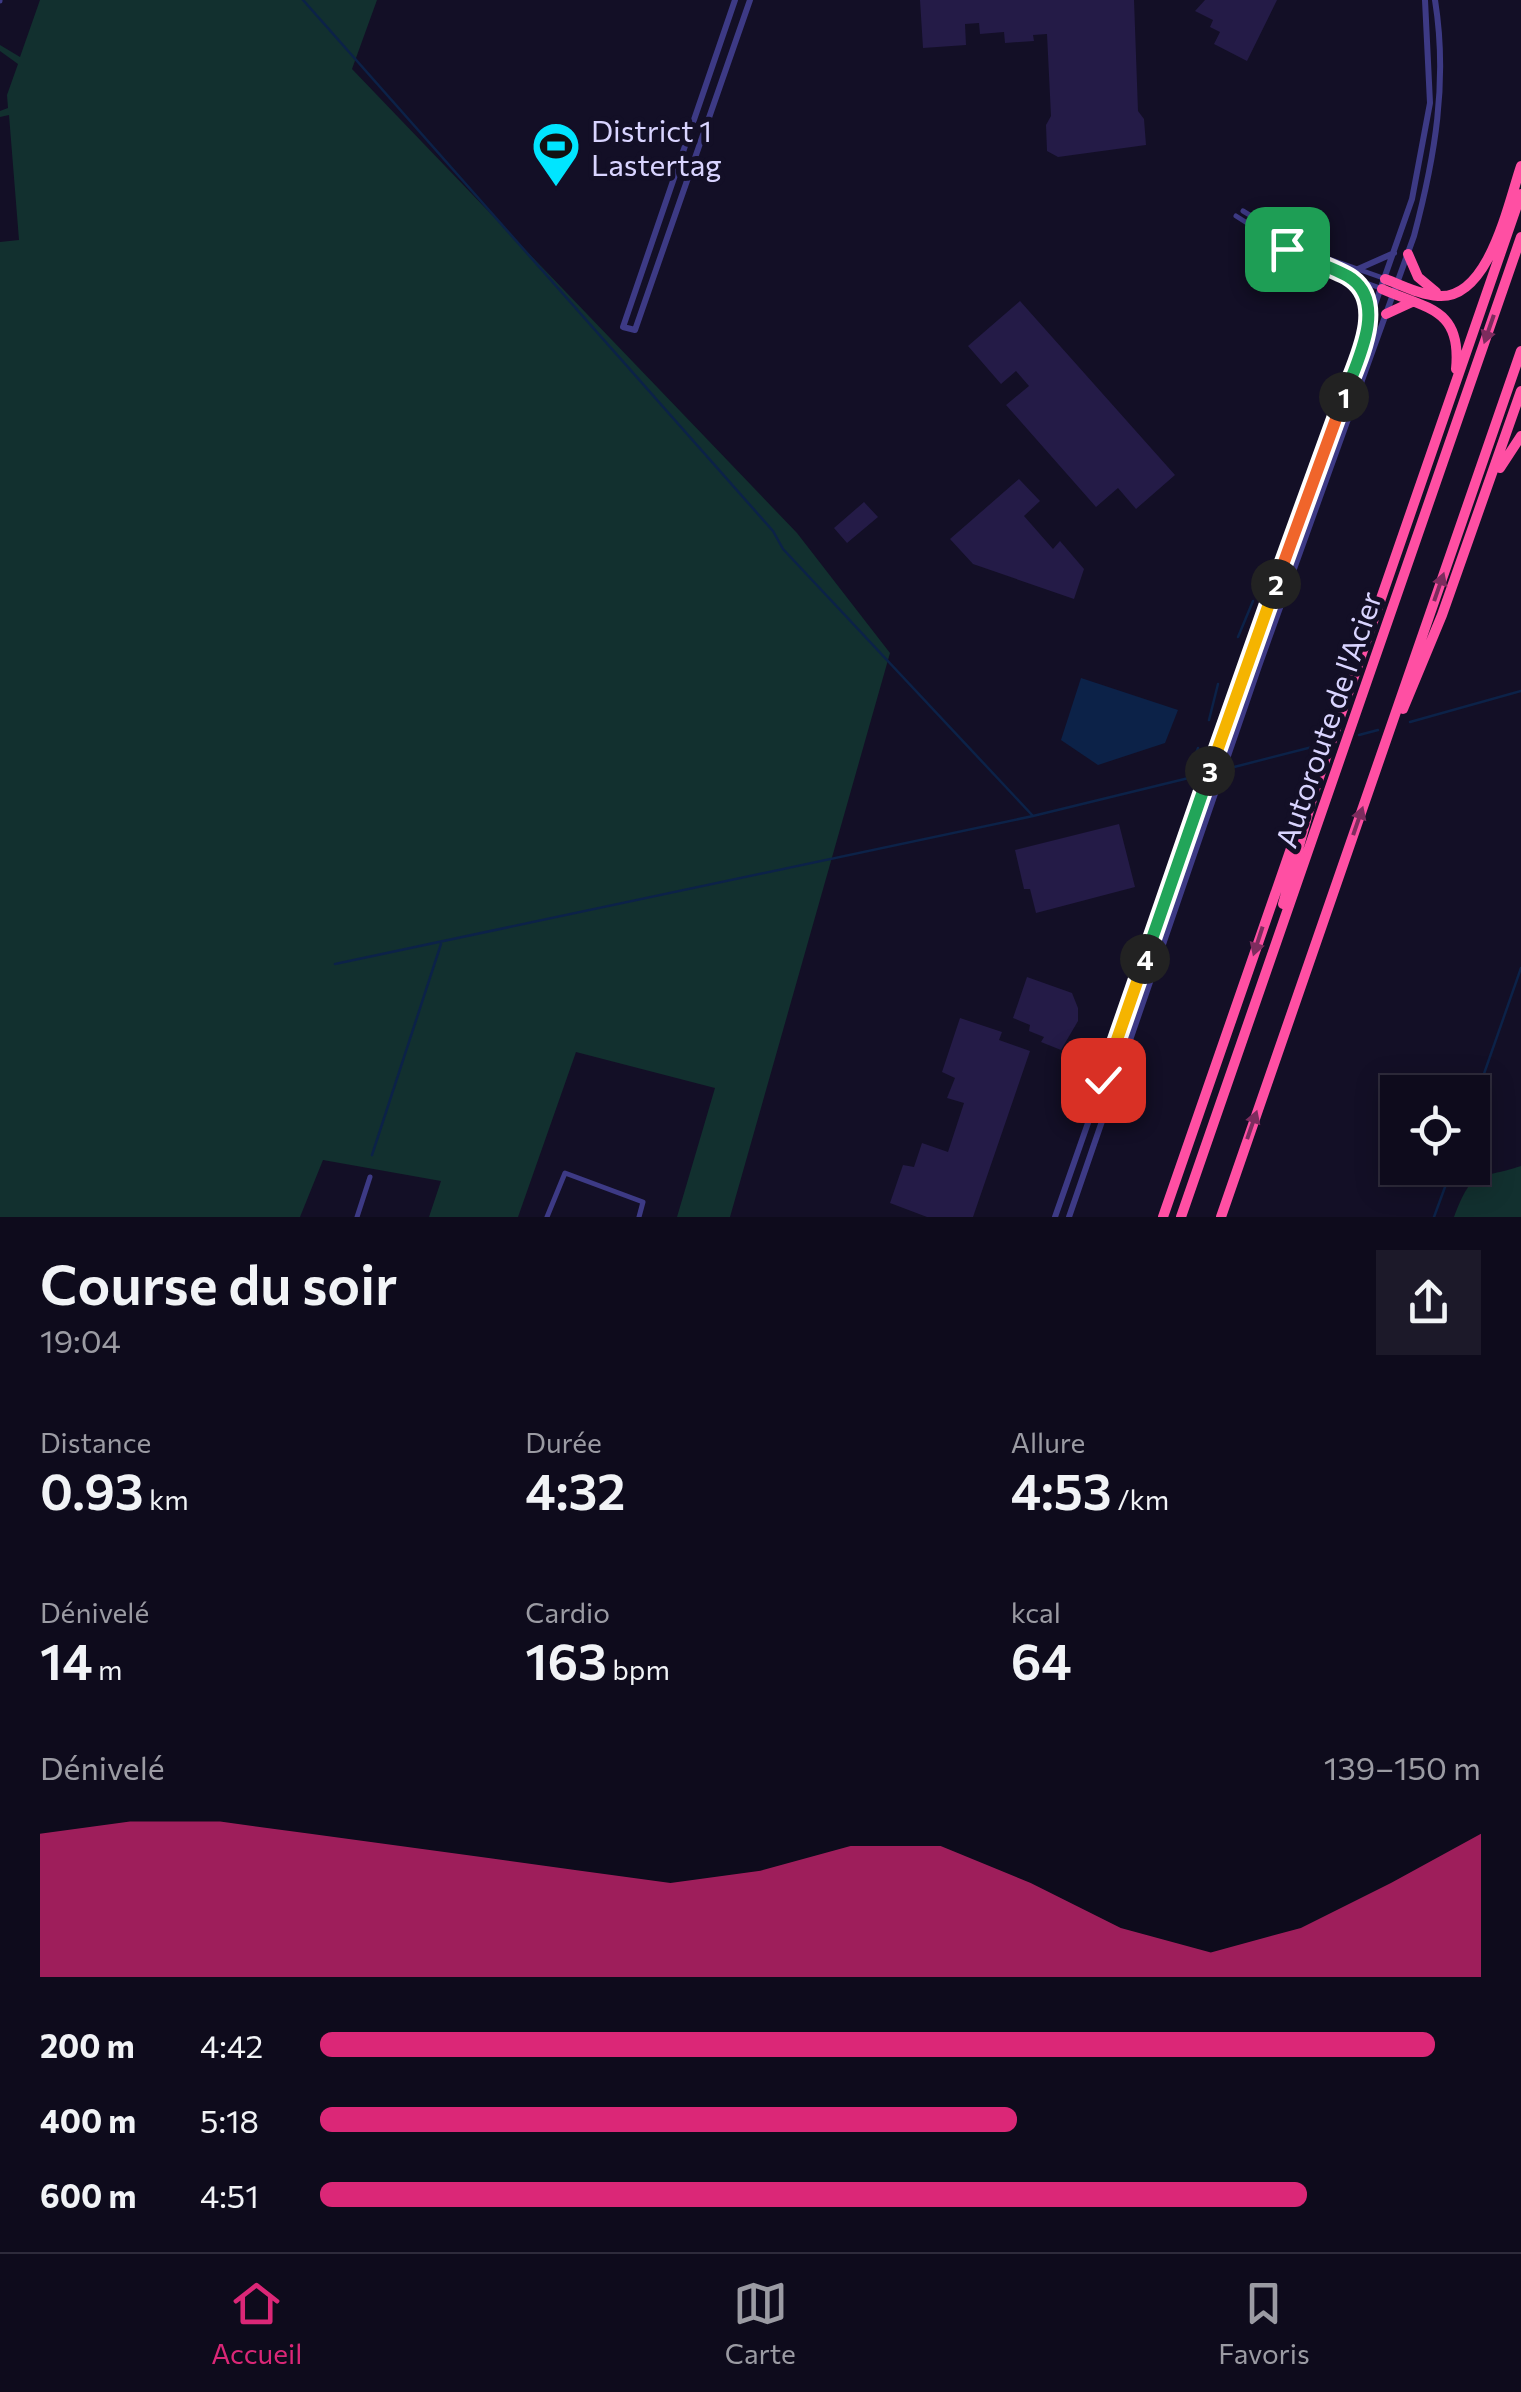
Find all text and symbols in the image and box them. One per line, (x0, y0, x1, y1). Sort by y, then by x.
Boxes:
place label: District 1 Lastertag (591, 111, 722, 182)
sports icon: District 1 Lastertag (530, 120, 582, 188)
pin (1245, 207, 1330, 292)
icon: arrive (1260, 222, 1315, 277)
one-way arrow (1480, 315, 1495, 345)
pin: 1 (1319, 372, 1369, 422)
text: 1 (1338, 380, 1350, 414)
pin: 2 (1251, 559, 1301, 609)
text: 2 (1268, 567, 1284, 601)
one-way arrow (1432, 571, 1447, 601)
street label: Autoroute de l'Acier (1266, 586, 1388, 852)
pin: 3 (1185, 746, 1235, 796)
text: 3 (1202, 754, 1218, 788)
one-way arrow (1351, 805, 1366, 835)
one-way arrow (1250, 927, 1265, 957)
pin: 4 (1120, 934, 1170, 984)
text: 4 (1136, 942, 1154, 976)
pin (1061, 1038, 1146, 1123)
icon: check (1076, 1053, 1131, 1108)
map controls (1380, 1075, 1490, 1185)
button: locate (1380, 1075, 1490, 1185)
one-way arrow (1246, 1109, 1261, 1139)
text: Course du soir (40, 1249, 398, 1316)
button: share (1376, 1250, 1481, 1355)
text: 19:04 (40, 1320, 121, 1360)
text: Distance (40, 1425, 151, 1459)
text: Durée (525, 1425, 602, 1459)
text: Allure (1011, 1425, 1085, 1459)
text: 0.93 (40, 1459, 144, 1520)
text: 4:32 (525, 1459, 625, 1520)
text: 4:53 (1011, 1459, 1112, 1520)
text: km (144, 1482, 189, 1516)
text: /km (1112, 1482, 1169, 1516)
text: Dénivelé (40, 1595, 149, 1629)
text: Cardio (525, 1595, 610, 1629)
text: kcal (1011, 1595, 1061, 1629)
text: 14 (40, 1629, 93, 1690)
text: 163 (525, 1629, 607, 1690)
text: 64 (1011, 1629, 1072, 1690)
text: m (93, 1652, 122, 1686)
text: bpm (607, 1652, 670, 1686)
text: Dénivelé (40, 1747, 165, 1787)
text: 139–150 m (1324, 1747, 1481, 1787)
text: 200 m (40, 2025, 135, 2065)
text: 4:42 (200, 2025, 263, 2065)
text: 400 m (40, 2100, 136, 2140)
text: 5:18 (200, 2100, 259, 2140)
text: 600 m (40, 2175, 136, 2215)
text: 4:51 (200, 2175, 259, 2215)
tab: Accueil (211, 2276, 302, 2370)
tab: Carte (725, 2276, 796, 2370)
tab: Favoris (1218, 2276, 1310, 2370)

